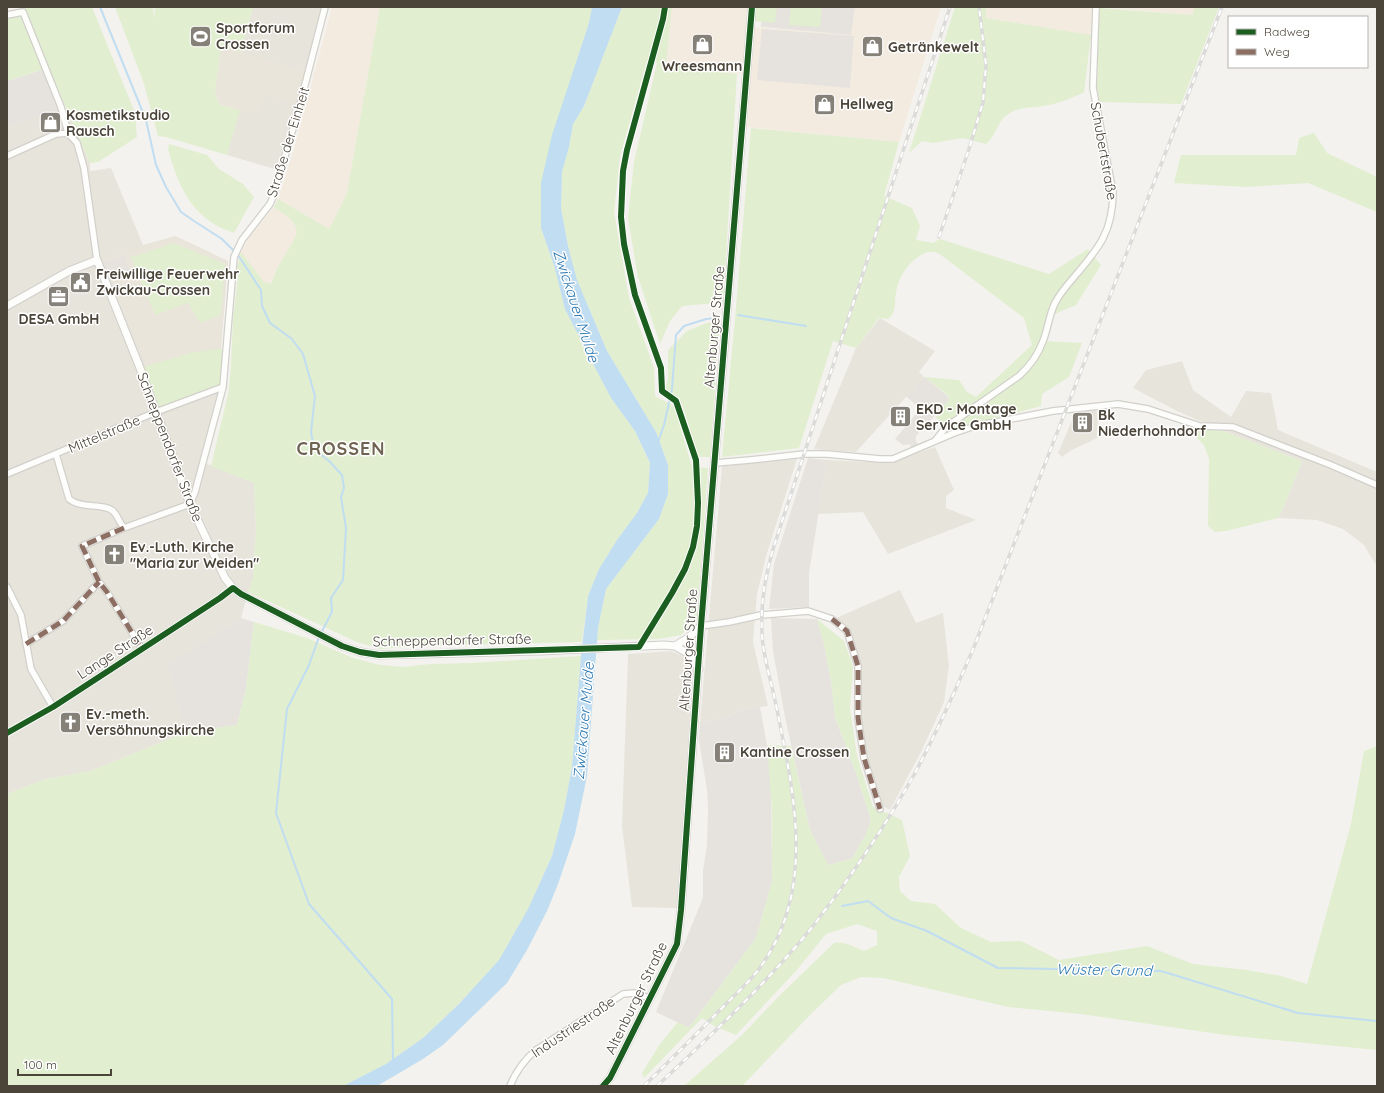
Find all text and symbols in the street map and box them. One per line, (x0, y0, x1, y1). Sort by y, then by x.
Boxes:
legend (1228, 16, 1368, 68)
place label: Sportforum Crossen (216, 19, 295, 53)
sports icon: Sportforum Crossen (187, 23, 213, 49)
text: Radweg (1264, 24, 1310, 39)
shop icon: Wreesmann (689, 31, 715, 57)
shop icon: Getränkewelt (860, 34, 886, 60)
place label: Getränkewelt (888, 38, 979, 56)
text: Weg (1264, 44, 1290, 59)
place label: Wreesmann (662, 57, 742, 75)
street label: Straße der Einheit (263, 84, 313, 200)
shop icon: Hellweg (812, 91, 838, 117)
place label: Hellweg (840, 95, 894, 113)
street label: Schubertstraße (1087, 101, 1121, 202)
place label: Kosmetikstudio Rausch (66, 106, 170, 140)
shop icon: Kosmetikstudio Rausch (38, 110, 64, 136)
water label: Zwickauer Mulde (549, 247, 604, 365)
place label: Freiwillige Feuerwehr Zwickau-Crossen (96, 265, 239, 299)
street label: Altenburger Straße (700, 265, 728, 389)
public building icon: Freiwillige Feuerwehr Zwickau-Crossen (67, 269, 93, 295)
office icon: DESA GmbH (46, 284, 72, 310)
place label: DESA GmbH (19, 310, 99, 328)
street label: Schneppendorfer Straße (133, 370, 207, 524)
place label: EKD - Montage Service GmbH (916, 400, 1017, 434)
building icon: EKD - Montage Service GmbH (887, 404, 913, 430)
place label: Bk Niederhohndorf (1098, 406, 1207, 440)
building icon: Bk Niederhohndorf (1070, 410, 1096, 436)
street label: Mittelstraße (65, 411, 143, 457)
district label: CROSSEN (296, 437, 386, 460)
place label: Ev.-Luth. Kirche "Maria zur Weiden" (130, 538, 259, 572)
church icon: Ev.-Luth. Kirche "Maria zur Weiden" (101, 542, 127, 568)
street label: Altenburger Straße (675, 588, 701, 712)
street label: Lange Straße (74, 621, 156, 683)
street label: Schneppendorfer Straße (372, 630, 532, 650)
water label: Zwickauer Mulde (569, 661, 598, 780)
place label: Ev.-meth. Versöhnungskirche (86, 705, 214, 739)
church icon: Ev.-meth. Versöhnungskirche (57, 709, 83, 735)
building icon: Kantine Crossen (711, 739, 737, 765)
place label: Kantine Crossen (740, 743, 849, 761)
street label: Altenburger Straße (601, 939, 671, 1057)
water label: Wüster Grund (1056, 959, 1154, 980)
street label: Industriestraße (528, 992, 618, 1062)
scale bar (18, 1051, 111, 1077)
text: 100 m (24, 1057, 57, 1072)

